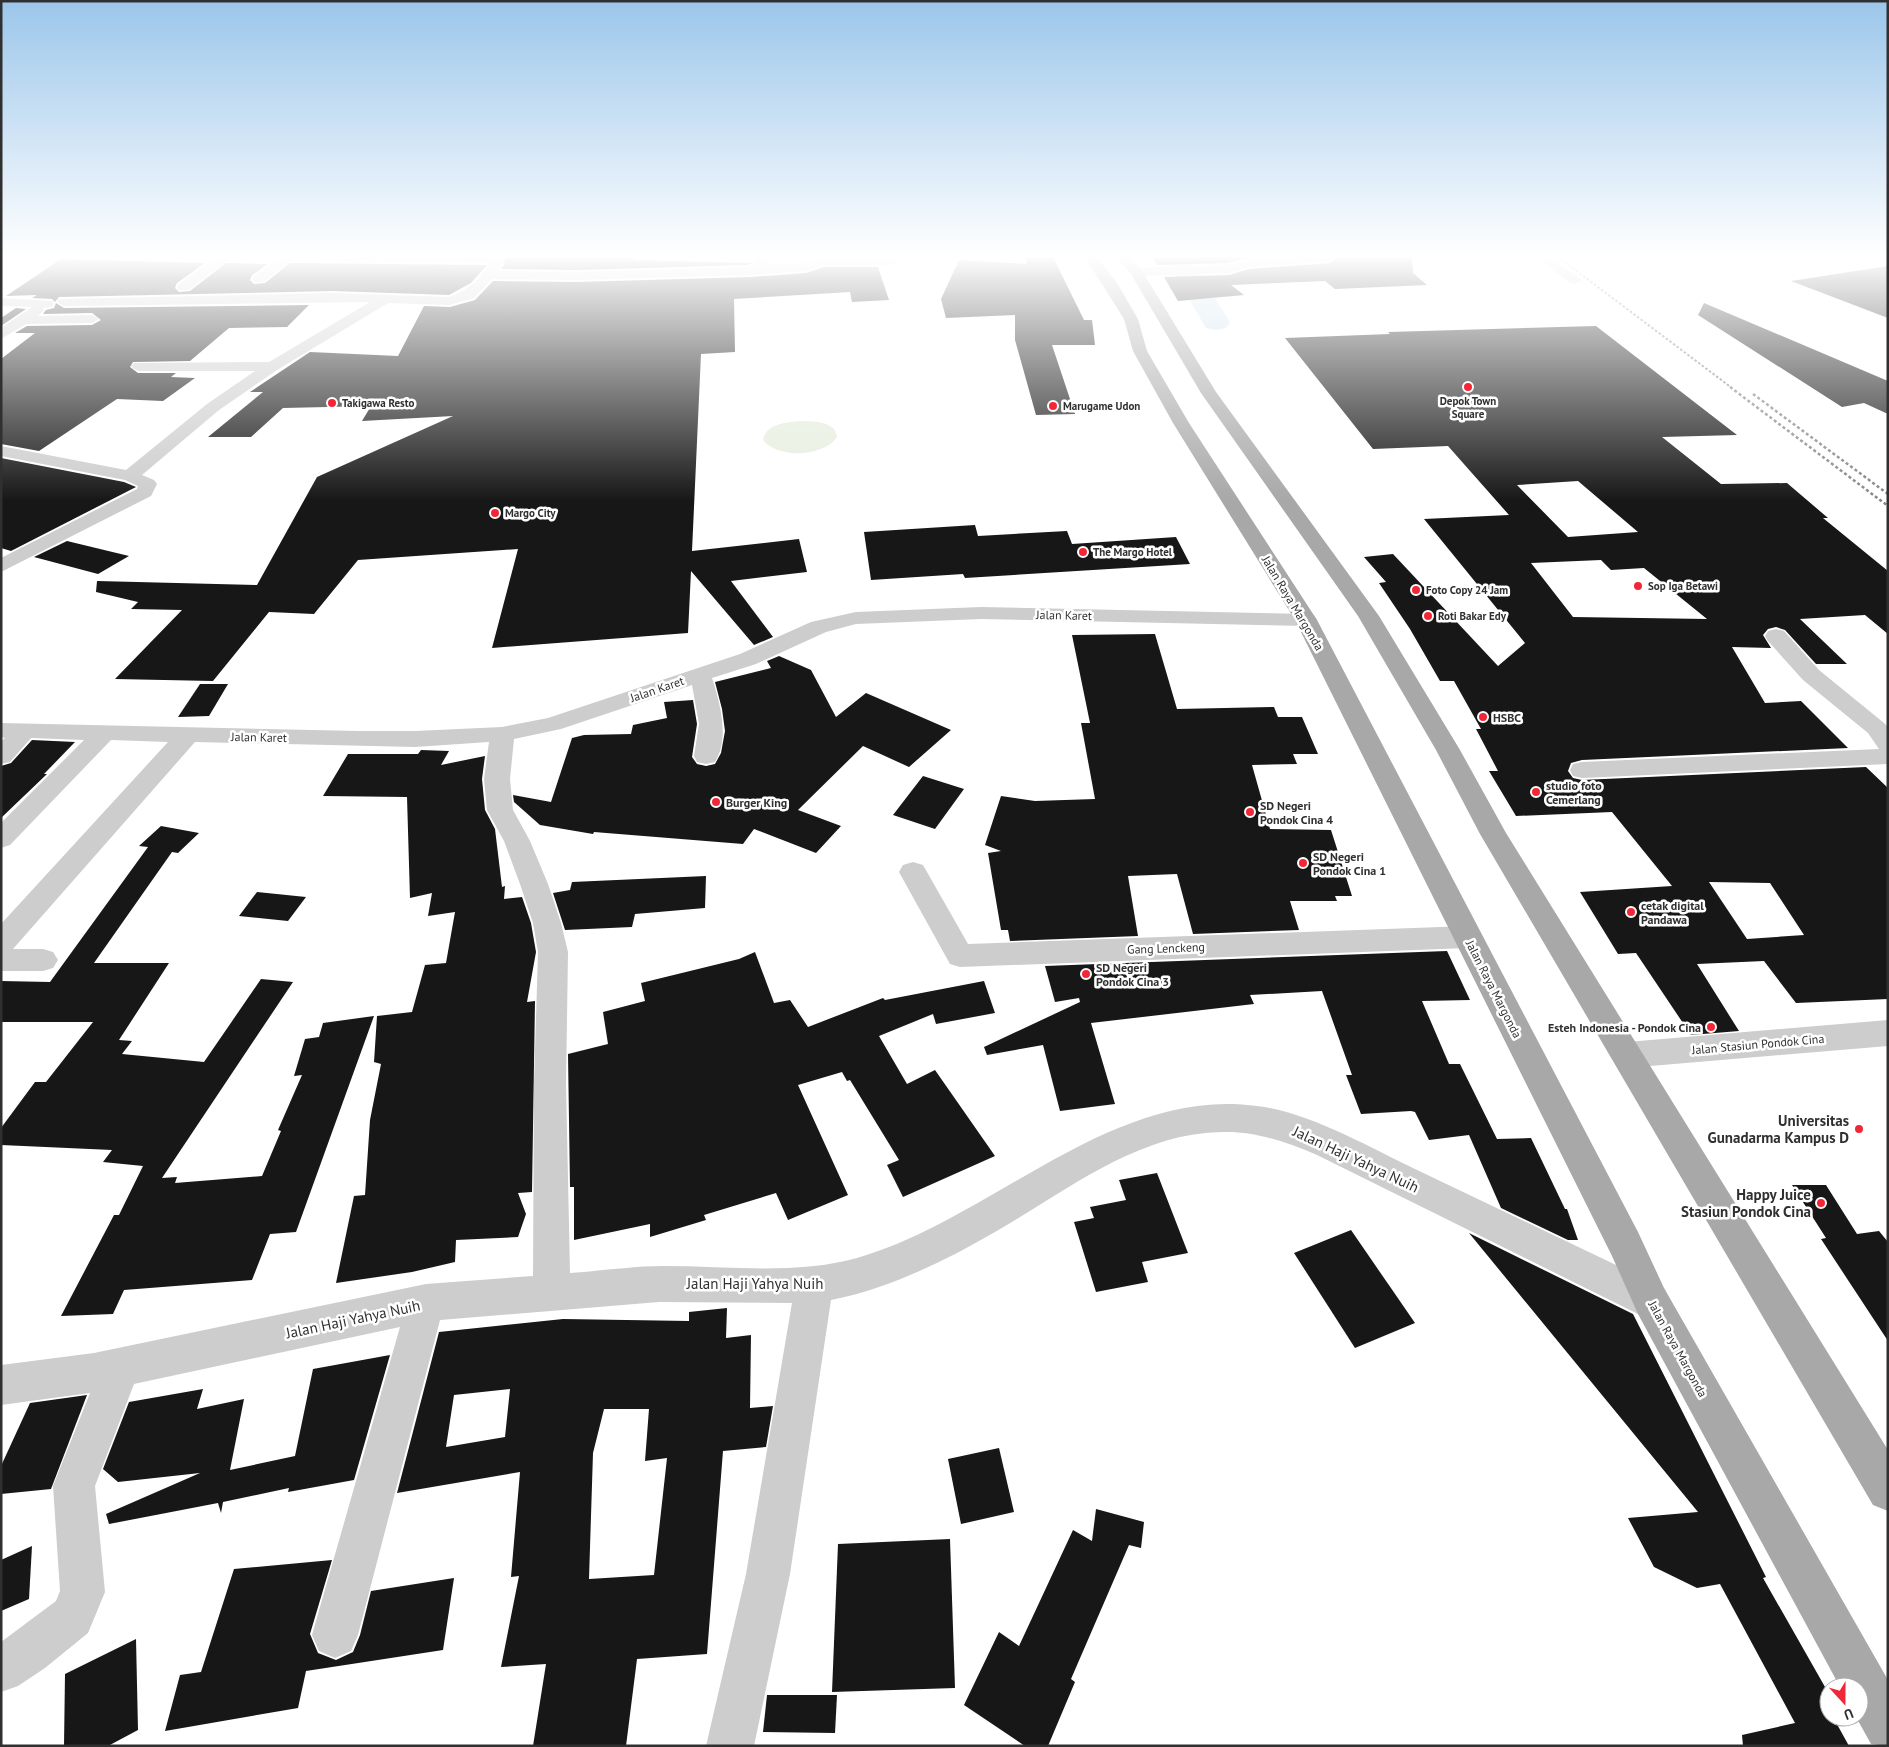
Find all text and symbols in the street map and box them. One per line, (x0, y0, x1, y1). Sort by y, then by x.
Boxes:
marker: Depok Town Square (1462, 381, 1474, 393)
place label: Depok Town Square (1440, 394, 1496, 421)
place label: Takigawa Resto (342, 396, 415, 410)
marker: Takigawa Resto (326, 397, 338, 409)
place label: Marugame Udon (1063, 399, 1140, 413)
marker: Marugame Udon (1047, 400, 1059, 412)
place label: Margo City (505, 506, 556, 520)
marker: Margo City (489, 507, 501, 519)
place label: The Margo Hotel (1093, 545, 1173, 559)
marker: The Margo Hotel (1077, 546, 1089, 558)
street label: Jalan Raya Margonda (1258, 552, 1327, 653)
place label: Sop Iga Betawi (1648, 579, 1718, 593)
marker: Sop Iga Betawi (1632, 580, 1644, 592)
place label: Foto Copy 24 Jam (1426, 583, 1508, 597)
marker: Foto Copy 24 Jam (1410, 584, 1422, 596)
street label: Jalan Karet (1035, 607, 1092, 623)
place label: Roti Bakar Edy (1438, 609, 1507, 623)
marker: Roti Bakar Edy (1422, 610, 1434, 622)
street label: Jalan Karet (627, 673, 686, 706)
place label: HSBC (1493, 710, 1521, 725)
marker: HSBC (1477, 711, 1489, 723)
street label: Jalan Karet (230, 729, 287, 745)
place label: studio foto Cemerlang (1546, 778, 1602, 807)
marker: studio foto Cemerlang (1530, 786, 1542, 798)
place label: Burger King (726, 795, 787, 810)
marker: Burger King (710, 796, 722, 808)
place label: SD Negeri Pondok Cina 4 (1260, 798, 1333, 827)
marker: SD Negeri Pondok Cina 4 (1244, 806, 1256, 818)
place label: SD Negeri Pondok Cina 1 (1313, 849, 1386, 878)
marker: SD Negeri Pondok Cina 1 (1297, 857, 1309, 869)
place label: cetak digital Pandawa (1641, 898, 1704, 927)
marker: cetak digital Pandawa (1625, 906, 1637, 918)
street label: Jalan Raya Margonda (1462, 937, 1525, 1040)
street label: Gang Lenckeng (1127, 939, 1205, 957)
place label: SD Negeri Pondok Cina 3 (1096, 960, 1169, 989)
marker: SD Negeri Pondok Cina 3 (1080, 968, 1092, 980)
place label: Esteh Indonesia - Pondok Cina (1548, 1020, 1701, 1035)
marker: Esteh Indonesia - Pondok Cina (1705, 1021, 1717, 1033)
street label: Jalan Stasiun Pondok Cina (1690, 1031, 1825, 1057)
place label: Universitas Gunadarma Kampus D (1708, 1111, 1849, 1147)
street label: Jalan Haji Yahya Nuih (1289, 1121, 1422, 1196)
marker: Universitas Gunadarma Kampus D (1853, 1123, 1865, 1135)
place label: Happy Juice Stasiun Pondok Cina (1681, 1185, 1811, 1221)
marker: Happy Juice Stasiun Pondok Cina (1815, 1197, 1827, 1209)
street label: Jalan Haji Yahya Nuih (686, 1274, 823, 1293)
street label: Jalan Haji Yahya Nuih (283, 1295, 422, 1343)
street label: Jalan Raya Margonda (1645, 1297, 1711, 1400)
north arrow (1819, 1677, 1869, 1727)
text: U (1841, 1704, 1856, 1724)

